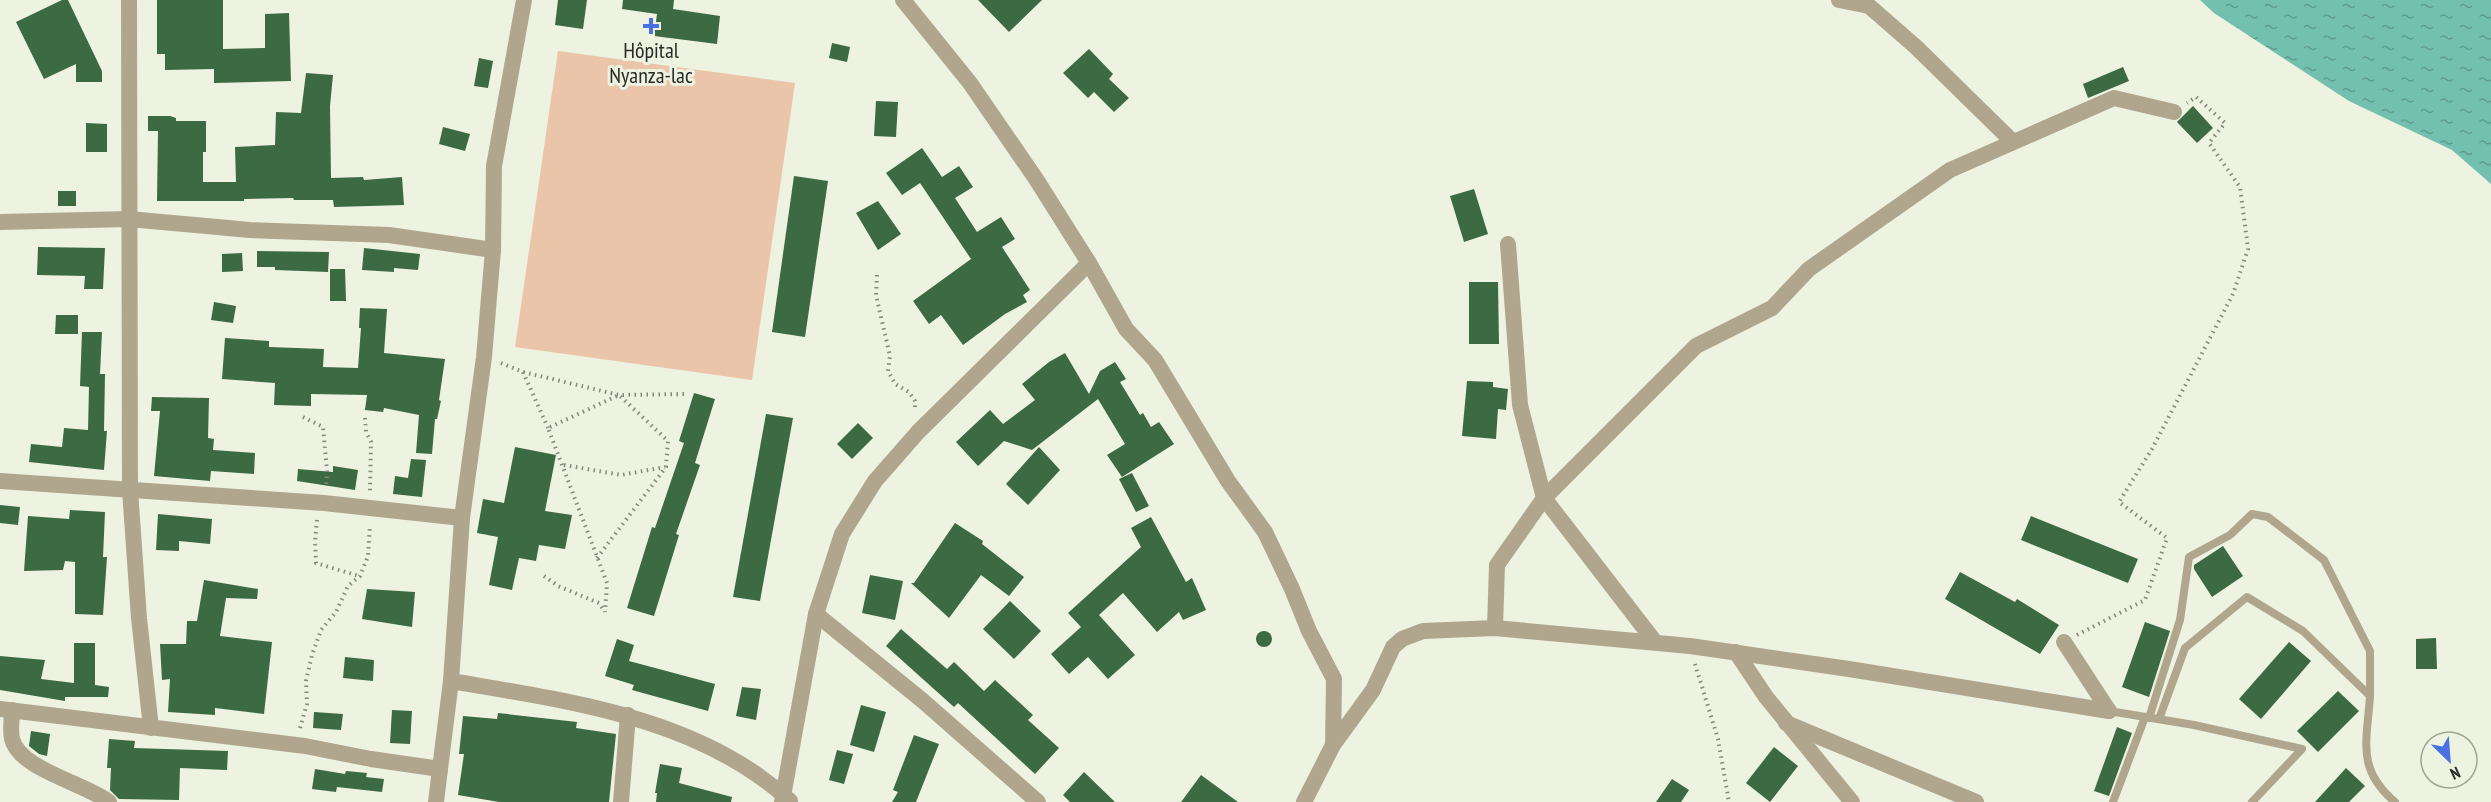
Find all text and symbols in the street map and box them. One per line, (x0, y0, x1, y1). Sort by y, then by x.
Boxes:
marker: Hôpital Nyanza-lac (642, 17, 660, 35)
place label: Hôpital Nyanza-lac (609, 36, 693, 89)
north arrow (2419, 730, 2479, 790)
text: N (2447, 763, 2463, 784)

